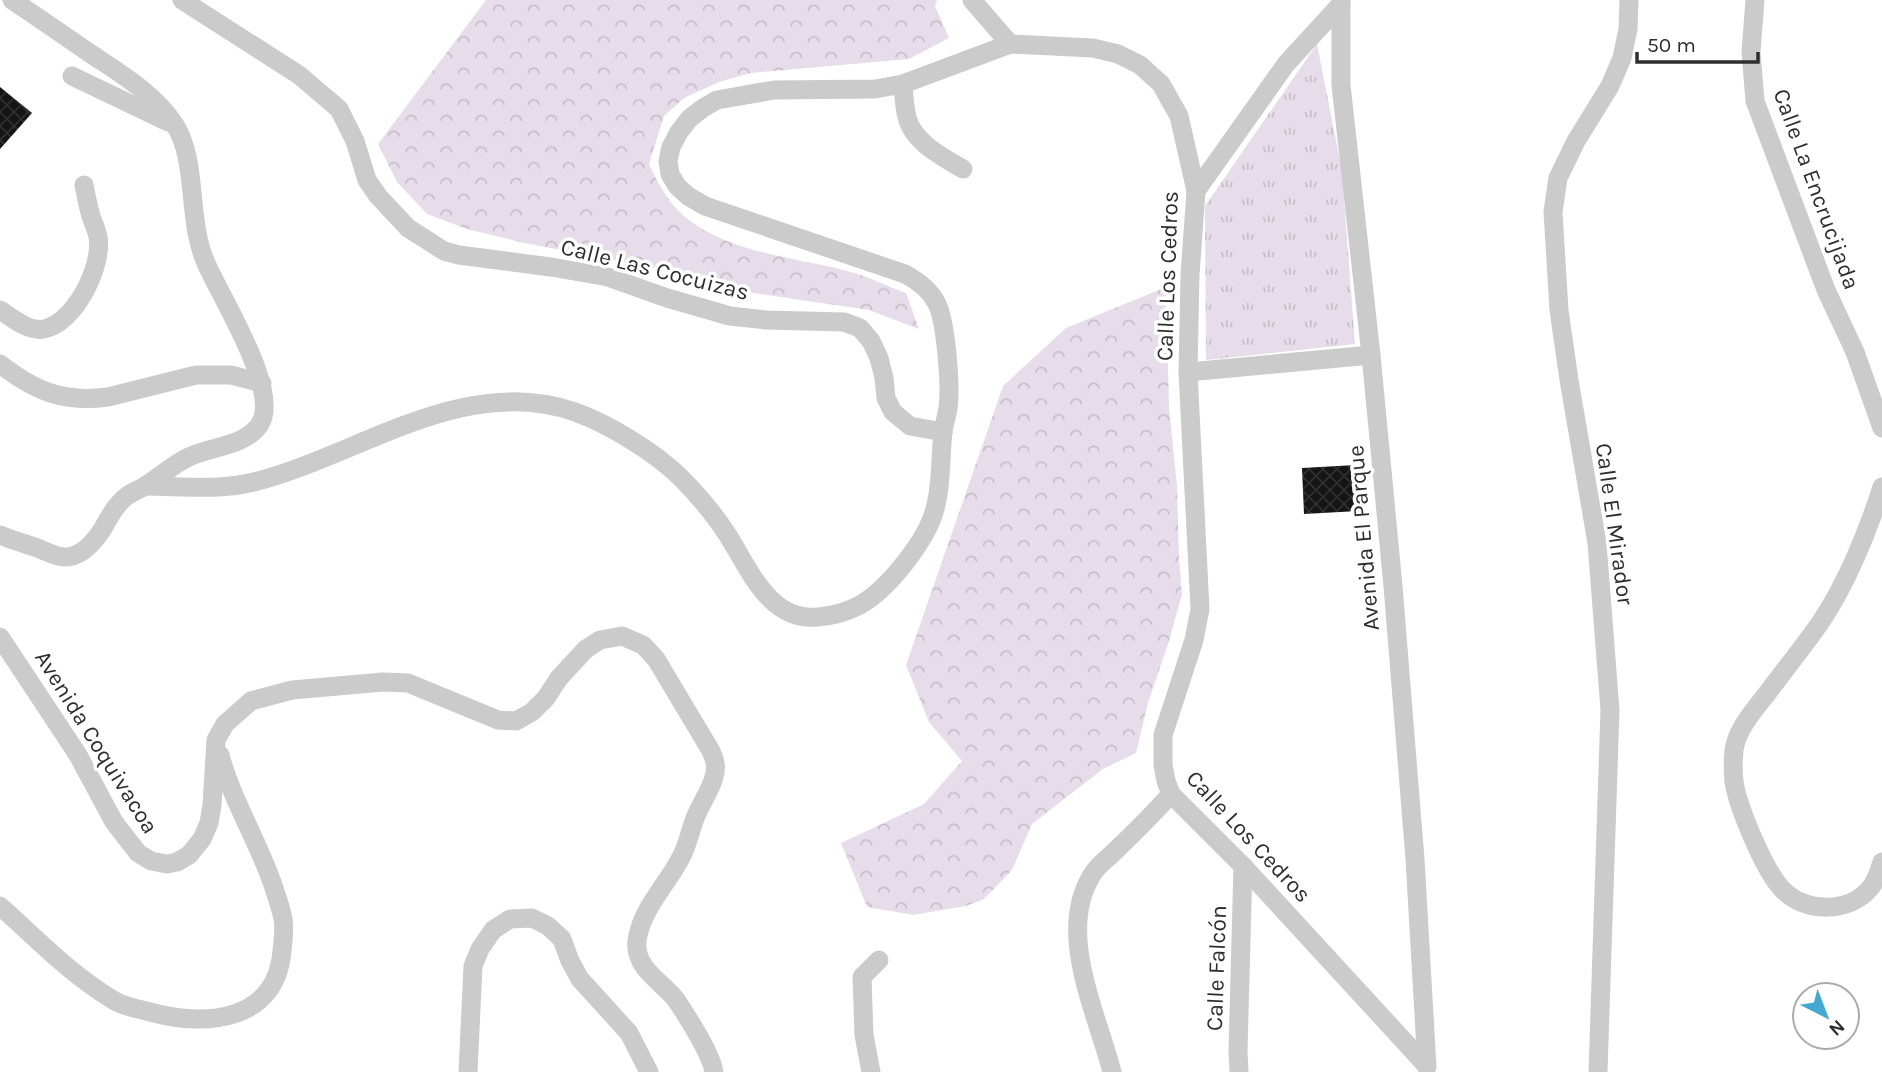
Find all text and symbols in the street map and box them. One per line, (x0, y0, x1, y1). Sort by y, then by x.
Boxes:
scale bar (1637, 21, 1758, 65)
text: 50 m (1647, 33, 1696, 57)
street label: Calle La Encrucijada (1768, 85, 1865, 293)
street label: Calle Los Cedros (1151, 190, 1184, 362)
street label: Calle Las Cocuizas (558, 233, 752, 306)
street label: Calle El Mirador (1590, 441, 1639, 608)
street label: Avenida El Parque (1342, 444, 1385, 632)
street label: Avenida Coquivacoa (29, 646, 164, 839)
street label: Calle Los Cedros (1181, 765, 1317, 908)
street label: Calle Falcón (1201, 905, 1232, 1031)
north arrow (1791, 981, 1861, 1051)
text: N (1824, 1015, 1849, 1041)

